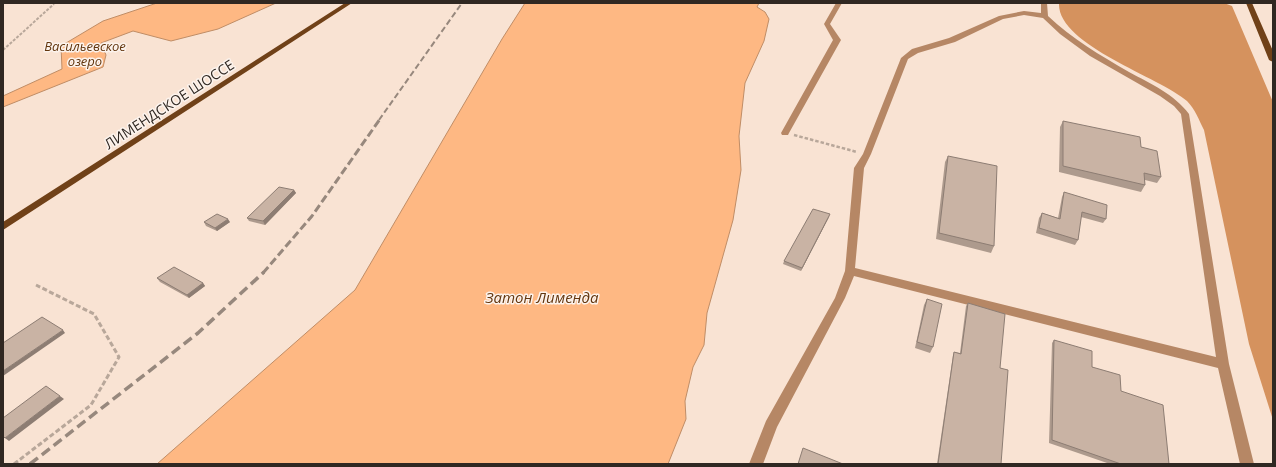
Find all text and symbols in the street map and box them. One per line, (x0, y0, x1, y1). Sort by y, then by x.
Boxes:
water label: Васильевское озеро (44, 37, 126, 70)
street label: ЛИМЕНДСКОЕ ШОССЕ (100, 55, 238, 153)
water label: Затон Лименда (484, 287, 599, 307)

